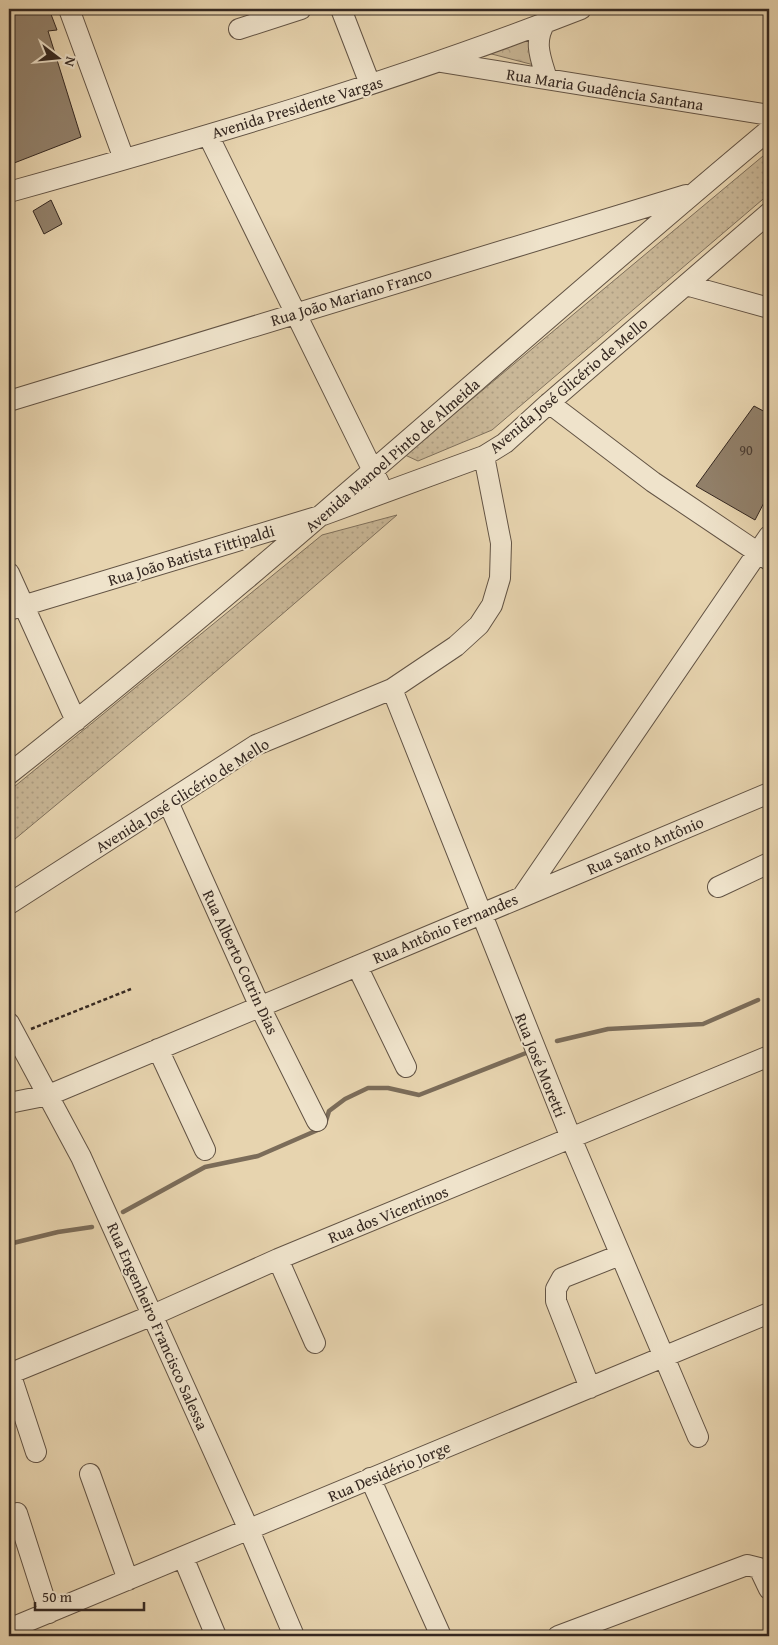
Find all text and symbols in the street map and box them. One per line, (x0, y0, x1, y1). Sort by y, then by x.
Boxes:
north arrow (32, 32, 82, 82)
text: N (59, 54, 81, 69)
street label: Rua Maria Guadência Santana (505, 62, 706, 117)
street label: Avenida Presidente Vargas (209, 70, 385, 144)
street label: Rua João Mariano Franco (267, 260, 435, 332)
street label: Avenida José Glicério de Mello (483, 311, 653, 459)
street label: Avenida Manoel Pinto de Almeida (299, 372, 485, 538)
house number: 90 (739, 440, 753, 460)
street label: Rua João Batista Fittipaldi (105, 518, 278, 592)
street label: Avenida José Glicério de Mello (90, 732, 274, 858)
street label: Rua Santo Antônio (583, 810, 707, 880)
street label: Rua Alberto Cotrin Dias (197, 886, 285, 1038)
street label: Rua Antônio Fernandes (369, 887, 521, 969)
street label: Rua José Moretti (509, 1009, 573, 1121)
street label: Rua dos Vicentinos (324, 1179, 452, 1249)
street label: Rua Engenheiro Francisco Salessa (101, 1219, 215, 1434)
street label: Rua Desidério Jorge (324, 1434, 454, 1508)
scale bar (35, 1580, 144, 1612)
text: 50 m (42, 1586, 73, 1607)

